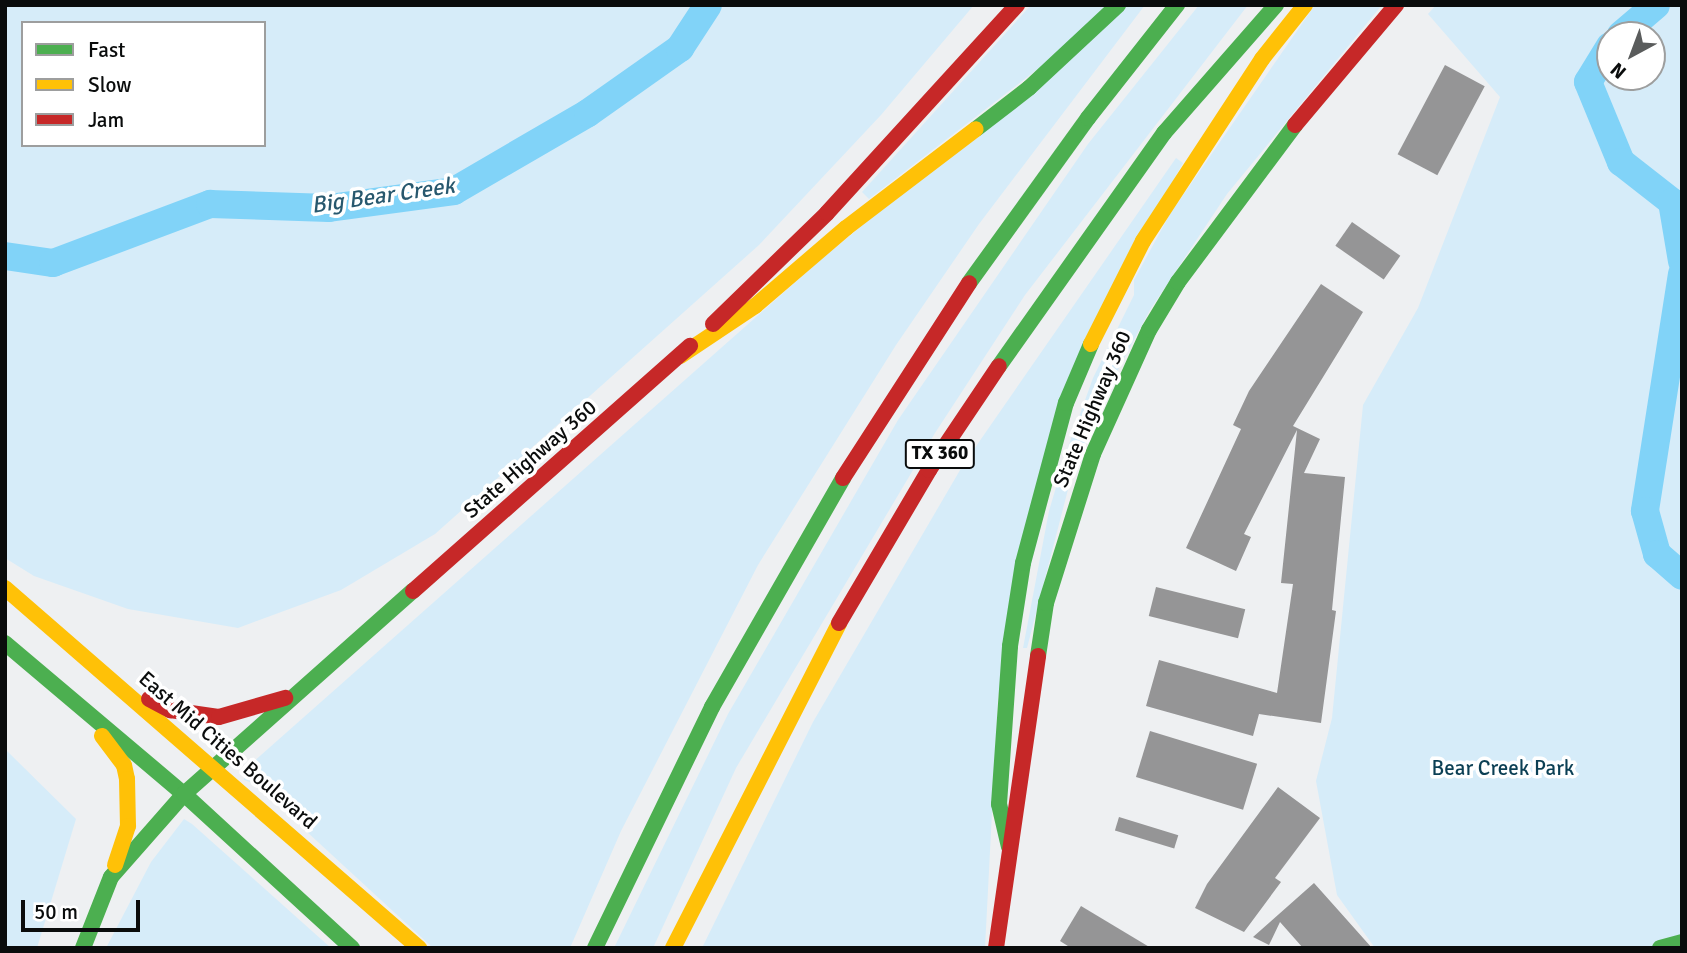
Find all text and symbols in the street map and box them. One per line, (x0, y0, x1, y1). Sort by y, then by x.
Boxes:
legend (21, 21, 266, 147)
north arrow (1596, 21, 1666, 91)
text: Fast (88, 37, 125, 63)
text: N (1606, 57, 1631, 84)
text: Slow (88, 72, 132, 98)
text: Jam (88, 107, 124, 133)
water label: Big Bear Creek (310, 172, 456, 220)
street label: State Highway 360 (1048, 327, 1136, 491)
street label: State Highway 360 (458, 395, 602, 523)
road number: TX 360 (903, 438, 977, 470)
street label: East Mid Cities Boulevard (134, 666, 322, 834)
park label: Bear Creek Park (1432, 755, 1574, 781)
scale bar (24, 886, 144, 930)
text: 50 m (34, 899, 78, 925)

